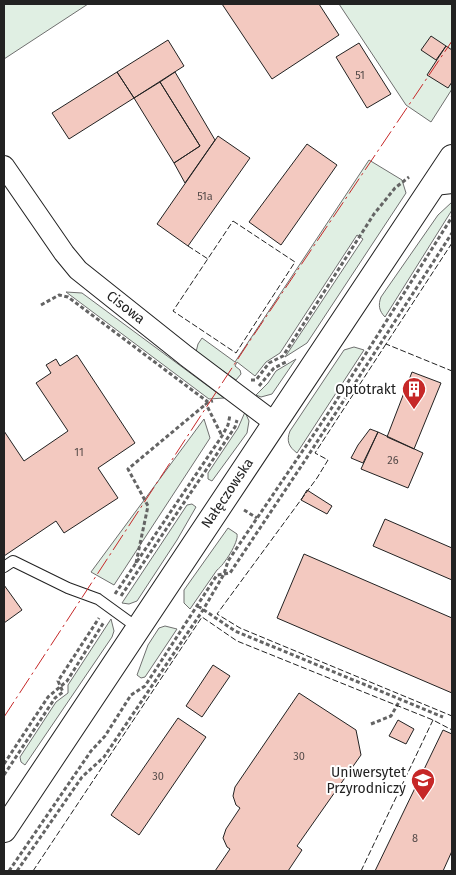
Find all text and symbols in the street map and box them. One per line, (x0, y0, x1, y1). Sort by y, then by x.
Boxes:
house number: 51 (355, 69, 365, 82)
house number: 51a (197, 190, 213, 203)
street label: Cisowa (103, 287, 148, 328)
building icon: Optotrakt (401, 376, 427, 410)
place label: Optotrakt (335, 381, 397, 398)
house number: 11 (74, 446, 84, 459)
house number: 26 (387, 454, 399, 467)
street label: Nałęczowska (198, 455, 257, 532)
house number: 30 (293, 750, 305, 763)
place label: Uniwersytet Przyrodniczy (326, 764, 407, 797)
school or university icon: Uniwersytet Przyrodniczy (410, 767, 436, 801)
house number: 30 (152, 770, 164, 783)
house number: 8 (412, 832, 418, 845)

